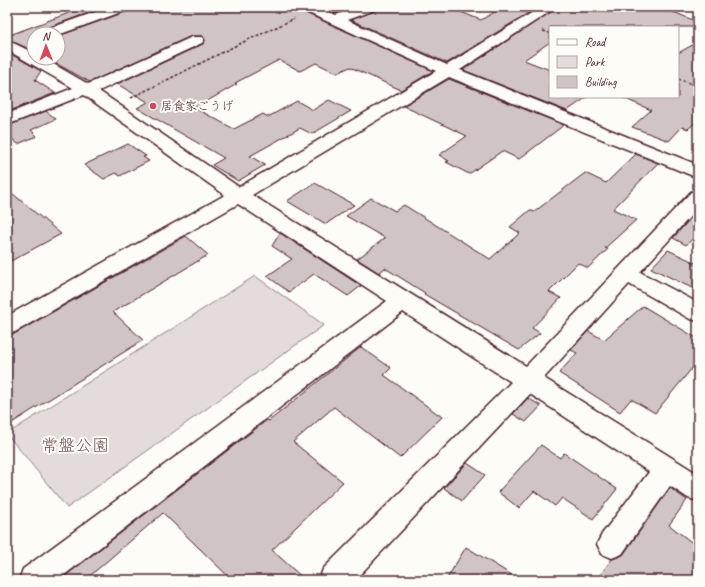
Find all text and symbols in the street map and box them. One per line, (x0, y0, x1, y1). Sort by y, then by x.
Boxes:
north arrow (26, 26, 66, 66)
legend (549, 26, 679, 98)
text: N (42, 29, 52, 43)
text: Road (585, 34, 607, 50)
text: Park (585, 54, 606, 70)
text: Building (585, 74, 617, 90)
place label: 居食家ごうげ (161, 98, 233, 114)
marker: 居食家ごうげ (148, 101, 158, 111)
park label: 常盤公園 (41, 435, 109, 456)

